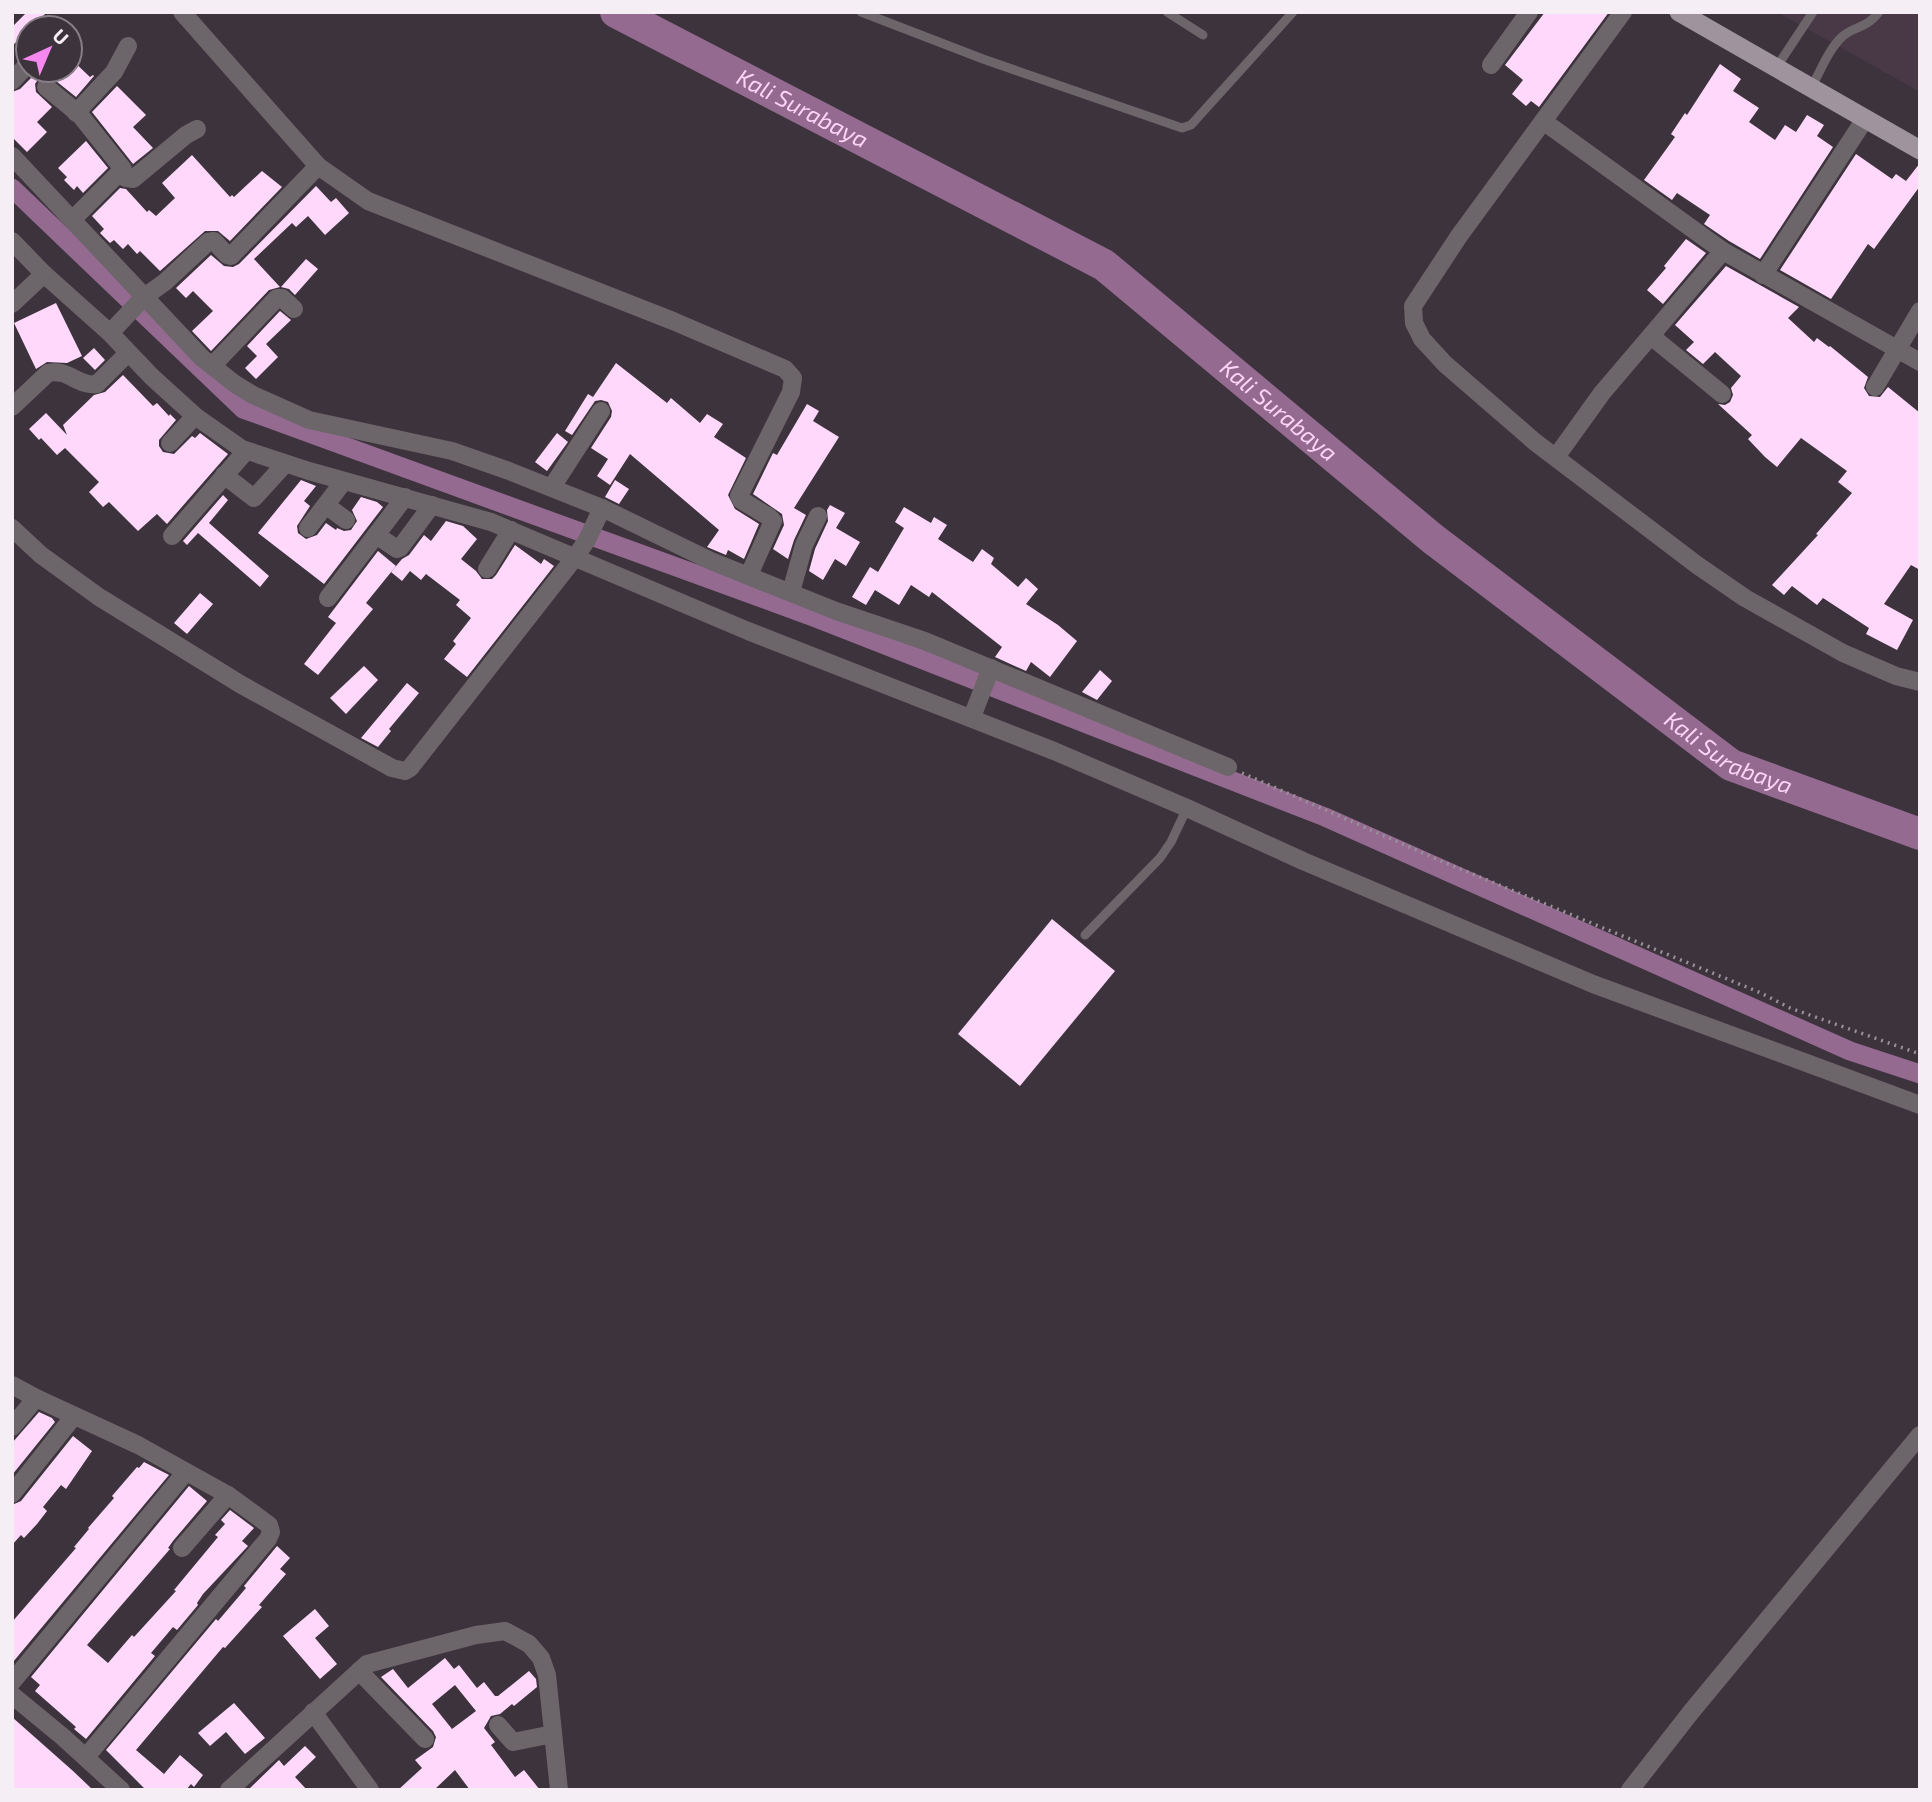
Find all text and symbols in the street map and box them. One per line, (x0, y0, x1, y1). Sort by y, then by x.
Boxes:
north arrow (14, 14, 84, 84)
text: U (48, 24, 74, 49)
water label: Kali Surabaya (732, 62, 873, 153)
water label: Kali Surabaya (1215, 353, 1344, 467)
water label: Kali Surabaya (1659, 705, 1796, 799)

